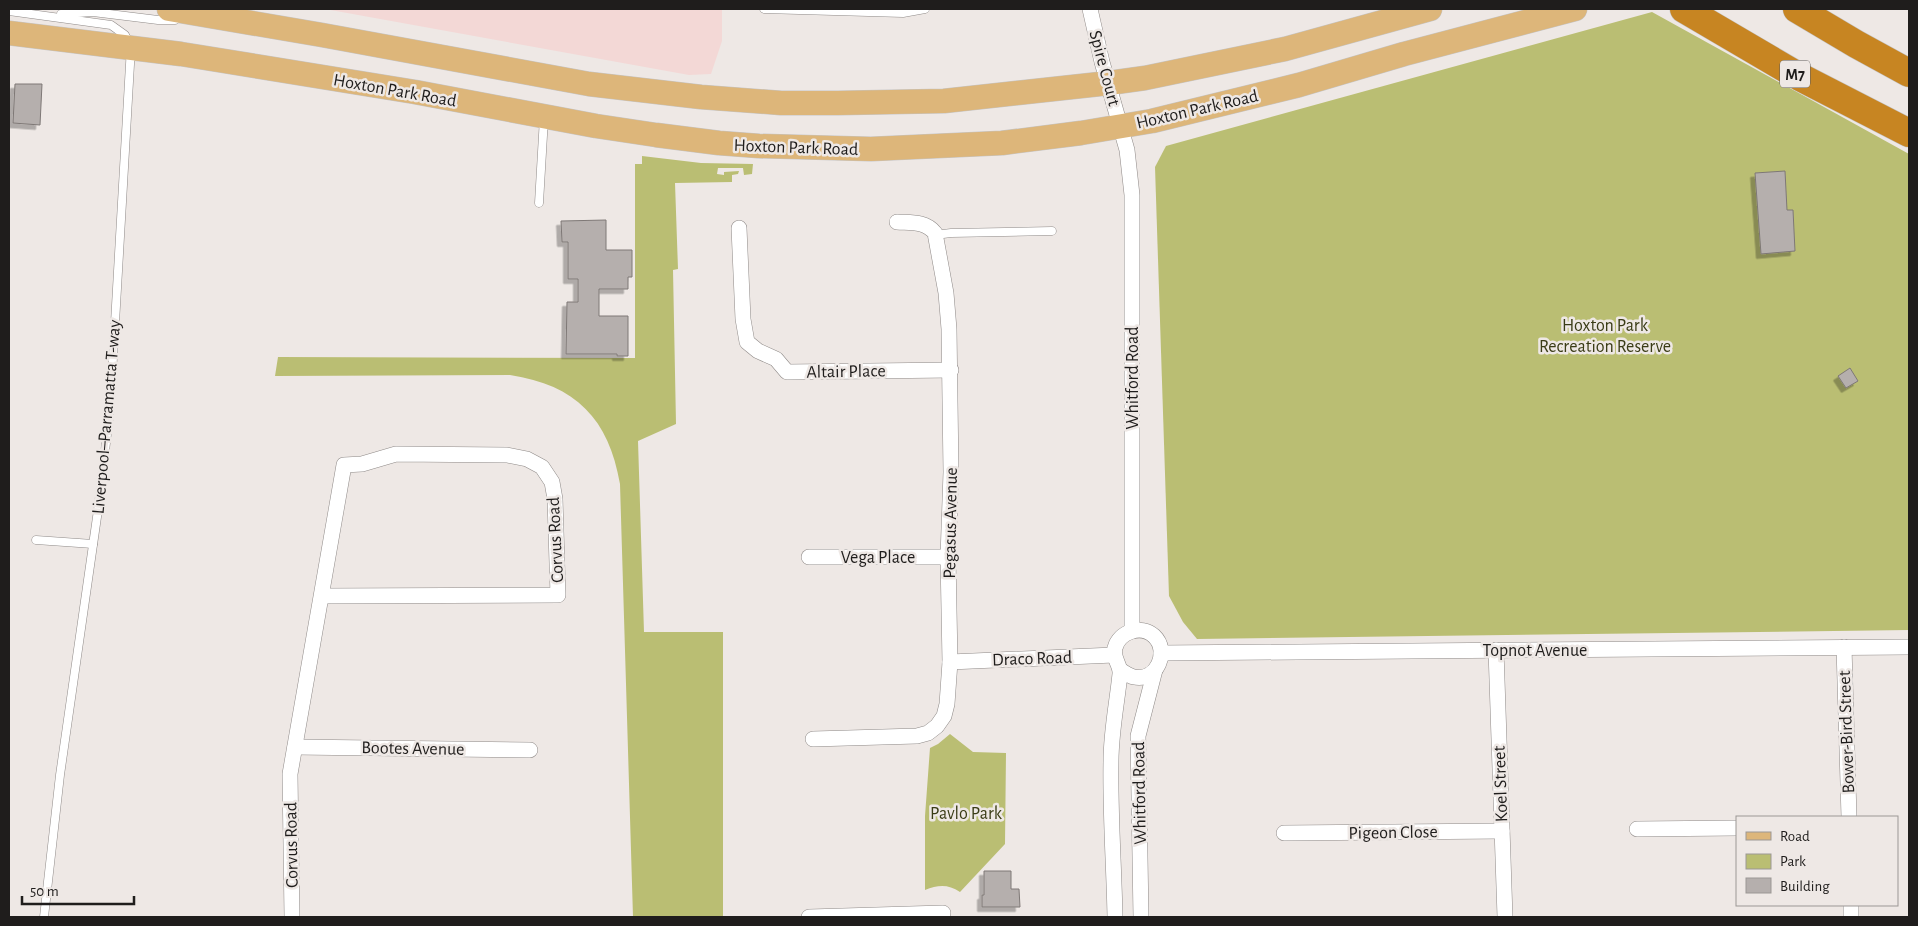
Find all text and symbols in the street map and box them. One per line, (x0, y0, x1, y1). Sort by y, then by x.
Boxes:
street label: Spire Court (1085, 29, 1123, 108)
road number: M7 (1780, 61, 1810, 88)
street label: Hoxton Park Road (332, 71, 458, 111)
street label: Hoxton Park Road (1135, 87, 1260, 133)
street label: Hoxton Park Road (733, 137, 859, 159)
park label: Hoxton Park Recreation Reserve (1539, 317, 1671, 356)
street label: Liverpool–Parramatta T-way (90, 319, 124, 515)
street label: Whitford Road (1124, 326, 1142, 430)
street label: Altair Place (806, 362, 886, 382)
street label: Pegasus Avenue (941, 467, 961, 579)
street label: Corvus Road (545, 497, 567, 583)
street label: Vega Place (841, 549, 915, 567)
street label: Topnot Avenue (1483, 642, 1587, 660)
street label: Draco Road (992, 649, 1072, 669)
street label: Bower-Bird Street (1836, 670, 1858, 794)
street label: Bootes Avenue (361, 739, 465, 759)
street label: Whitford Road (1130, 741, 1150, 845)
street label: Koel Street (1491, 745, 1511, 822)
street label: Corvus Road (282, 802, 302, 888)
park label: Pavlo Park (930, 805, 1003, 823)
legend (1736, 816, 1898, 906)
street label: Pigeon Close (1348, 823, 1438, 843)
text: Road (1780, 829, 1810, 844)
text: Park (1780, 854, 1806, 869)
scale bar (22, 874, 135, 906)
text: Building (1780, 879, 1830, 894)
text: 50 m (30, 884, 59, 899)

